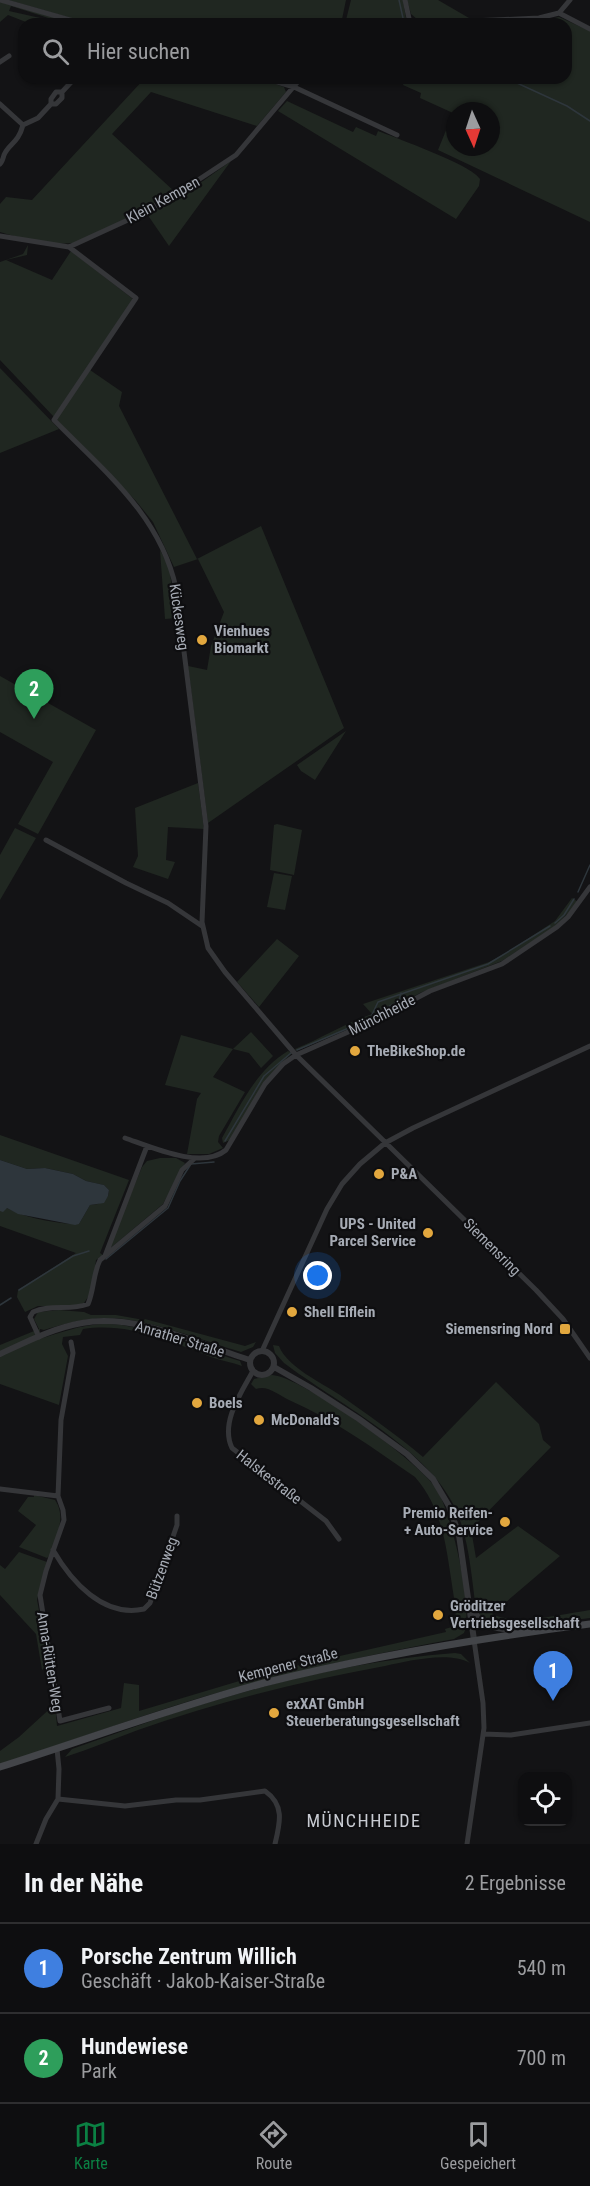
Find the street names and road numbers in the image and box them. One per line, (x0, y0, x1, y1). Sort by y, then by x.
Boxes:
street label: Klein Kempen (123, 173, 203, 227)
street label: Kückesweg (165, 583, 193, 651)
street label: Münchheide (346, 991, 418, 1039)
street label: Siemensring (460, 1215, 524, 1279)
street label: Anrather Straße (133, 1317, 227, 1361)
street label: Halskestraße (233, 1446, 305, 1508)
street label: Bützenweg (142, 1534, 182, 1602)
street label: Anna-Rütten-Weg (33, 1610, 67, 1714)
street label: Kempener Straße (237, 1644, 339, 1686)

